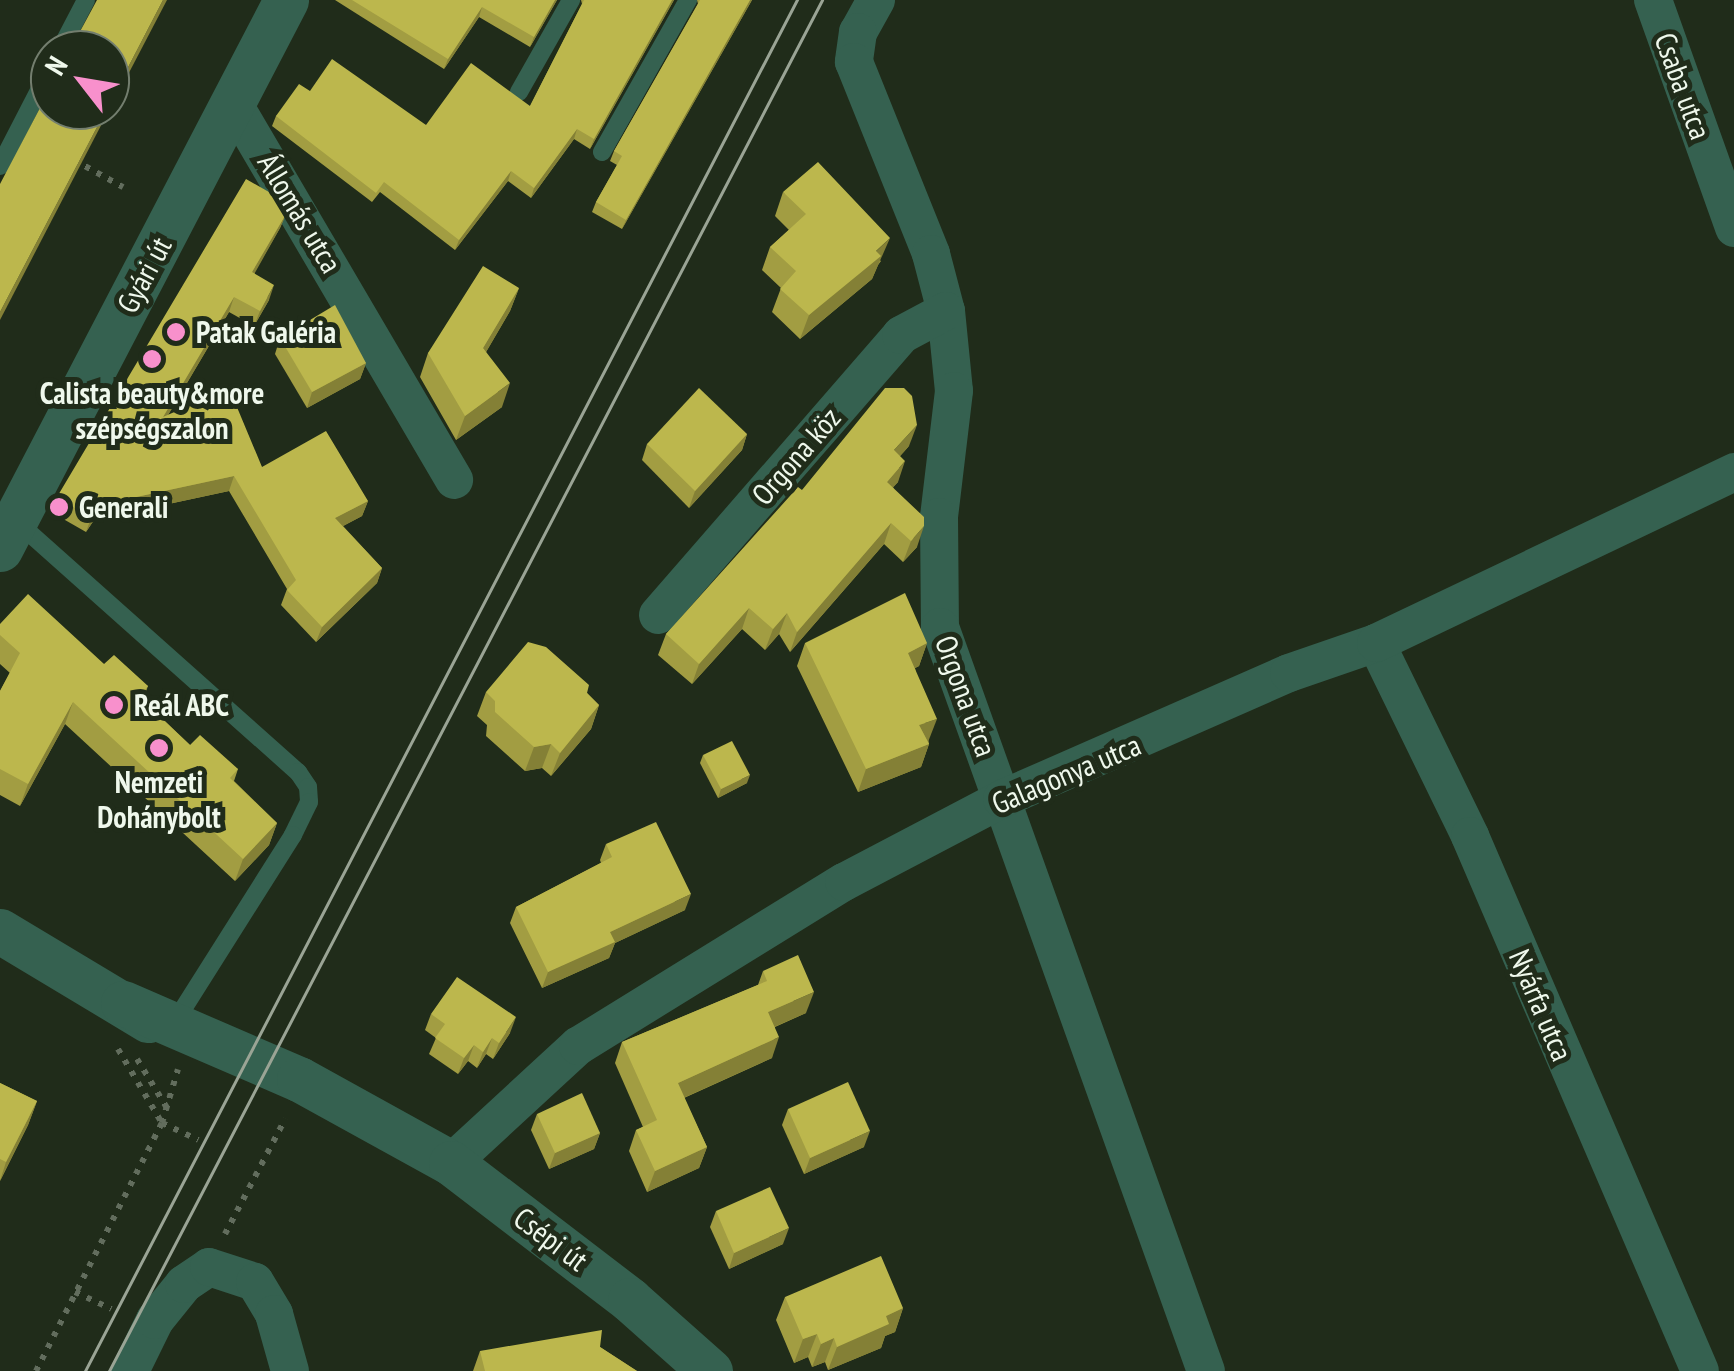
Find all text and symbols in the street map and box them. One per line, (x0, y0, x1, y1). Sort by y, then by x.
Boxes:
street label: Csaba utca (1647, 28, 1719, 144)
north arrow (30, 30, 130, 130)
text: N (36, 49, 75, 81)
street label: Állomás utca (250, 147, 350, 279)
street label: Gyári út (109, 231, 179, 319)
place label: Patak Galéria (196, 314, 337, 350)
marker: Patak Galéria (165, 321, 187, 343)
marker: Calista beauty&more szépségszalon (141, 348, 163, 370)
place label: Calista beauty&more szépségszalon (40, 375, 264, 446)
street label: Orgona köz (744, 400, 848, 512)
place label: Generali (79, 489, 168, 525)
marker: Generali (48, 496, 70, 518)
street label: Orgona utca (928, 631, 1004, 761)
place label: Reál ABC (134, 687, 230, 723)
marker: Reál ABC (103, 694, 125, 716)
street label: Galagonya utca (986, 727, 1146, 821)
marker: Nemzeti Dohánybolt (148, 737, 170, 759)
place label: Nemzeti Dohánybolt (97, 764, 221, 834)
street label: Nyárfa utca (1501, 944, 1581, 1066)
street label: Csépi út (507, 1200, 595, 1278)

